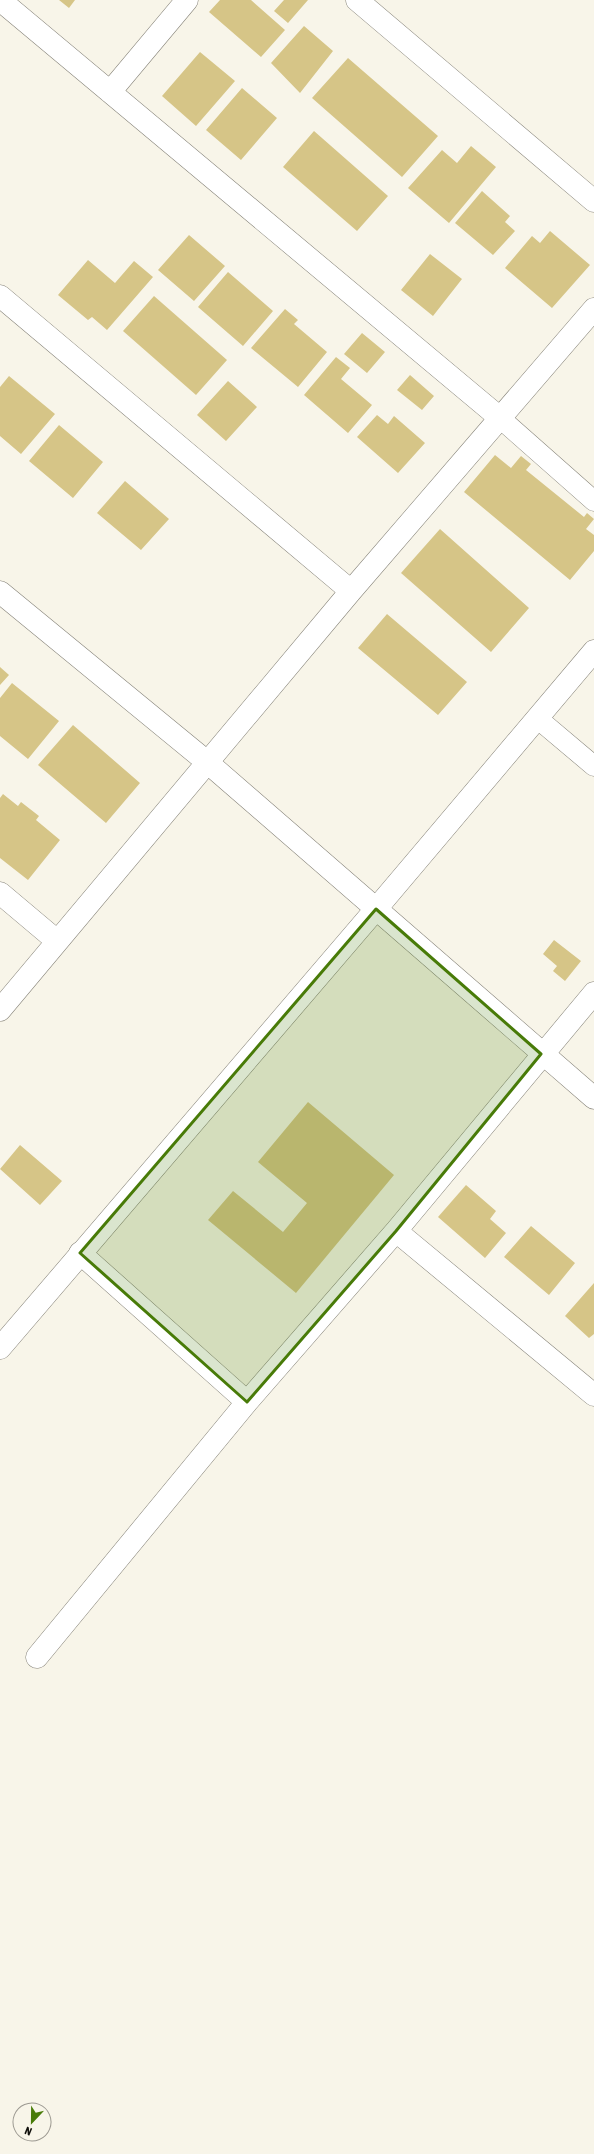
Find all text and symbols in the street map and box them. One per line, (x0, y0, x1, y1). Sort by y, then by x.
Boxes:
north arrow (12, 2102, 52, 2142)
text: N (23, 2124, 34, 2138)

